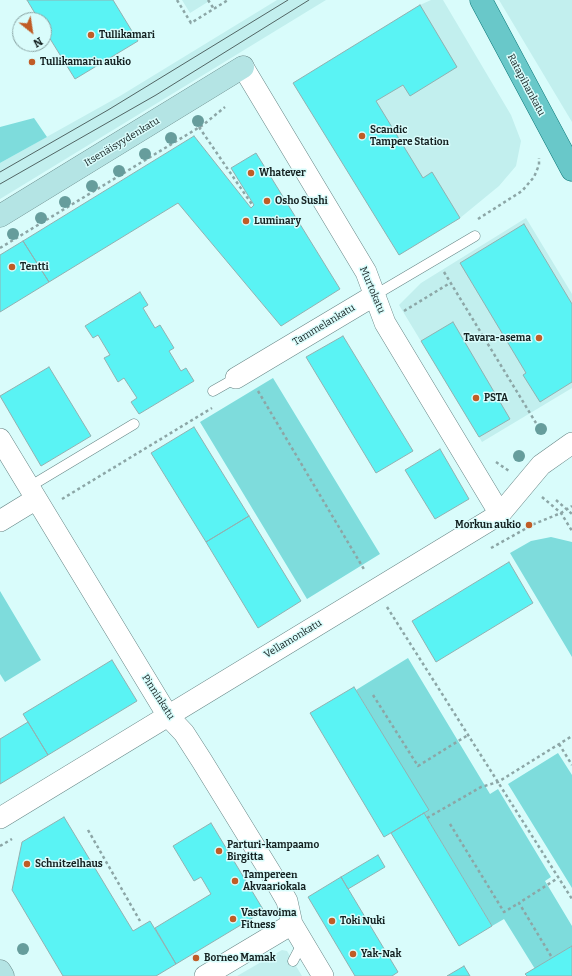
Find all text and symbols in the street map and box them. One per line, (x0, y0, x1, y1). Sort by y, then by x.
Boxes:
north arrow (12, 12, 52, 52)
place label: Tullikamari (99, 29, 155, 41)
marker: Tullikamari (86, 30, 96, 40)
text: N (31, 34, 45, 50)
street label: Ratapihankatu (505, 52, 547, 118)
place label: Tullikamarin aukio (40, 56, 131, 68)
marker: Tullikamarin aukio (27, 57, 37, 67)
street label: Itsenäisyydenkatu (82, 115, 162, 169)
place label: Scandic Tampere Station (370, 124, 449, 148)
marker: Scandic Tampere Station (357, 131, 367, 141)
place label: Whatever (259, 167, 306, 179)
marker: Whatever (246, 168, 256, 178)
place label: Osho Sushi (275, 195, 328, 207)
marker: Osho Sushi (262, 196, 272, 206)
place label: Luminary (254, 215, 301, 227)
marker: Luminary (241, 216, 251, 226)
place label: Tentti (20, 261, 49, 273)
marker: Tentti (7, 262, 17, 272)
street label: Murtokatu (357, 265, 387, 315)
street label: Tammelankatu (291, 302, 357, 348)
place label: Tavara-asema (463, 332, 531, 344)
marker: Tavara-asema (534, 333, 544, 343)
place label: PSTA (484, 392, 508, 404)
marker: PSTA (471, 393, 481, 403)
place label: Morkun aukio (455, 519, 521, 531)
marker: Morkun aukio (524, 520, 534, 530)
street label: Vellamonkatu (262, 617, 324, 661)
street label: Pinninkatu (139, 672, 177, 722)
place label: Parturi-kampaamo Birgitta (227, 839, 319, 862)
marker: Parturi-kampaamo Birgitta (214, 846, 224, 856)
place label: Schnitzelhaus (35, 858, 103, 870)
marker: Schnitzelhaus (22, 859, 32, 869)
place label: Tampereen Akvaariokala (243, 869, 306, 892)
marker: Tampereen Akvaariokala (230, 876, 240, 886)
place label: Vastavoima Fitness (241, 907, 297, 930)
marker: Vastavoima Fitness (228, 914, 238, 924)
place label: Toki Nuki (340, 915, 385, 927)
marker: Toki Nuki (327, 916, 337, 926)
place label: Yak-Nak (361, 948, 401, 960)
marker: Yak-Nak (348, 949, 358, 959)
place label: Borneo Mamak (204, 952, 276, 964)
marker: Borneo Mamak (191, 953, 201, 963)

